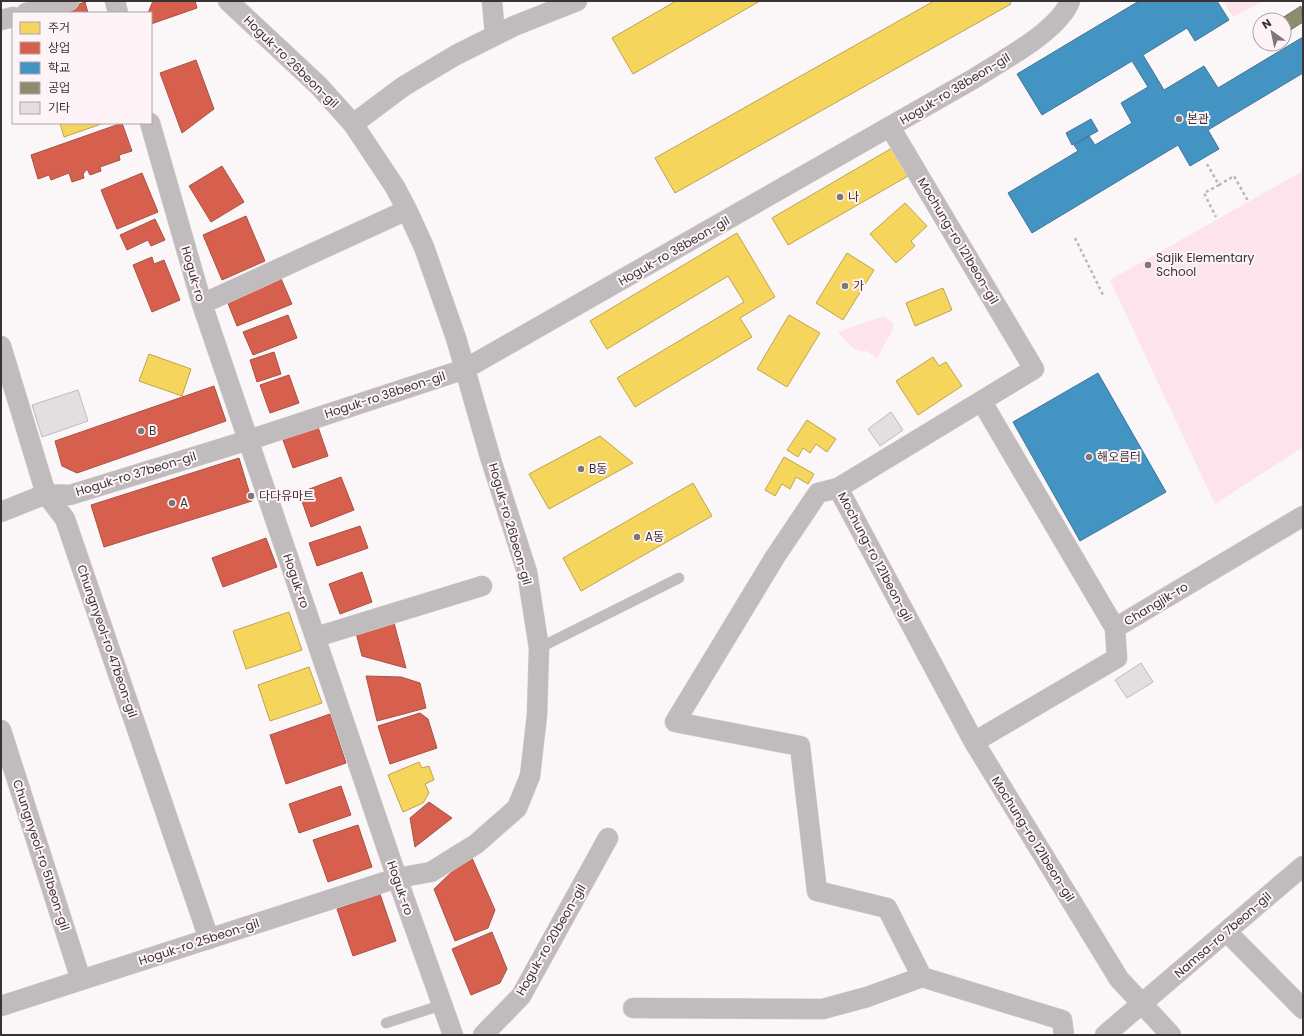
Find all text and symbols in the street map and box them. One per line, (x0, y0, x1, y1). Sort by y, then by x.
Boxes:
legend (12, 12, 152, 124)
street label: Hoguk-ro 26beon-gil (240, 12, 343, 112)
north arrow (1252, 12, 1292, 52)
text: N (1259, 15, 1274, 33)
text: 주거 (48, 19, 70, 36)
text: 상업 (48, 39, 70, 56)
street label: Hoguk-ro 38beon-gil (896, 49, 1013, 128)
text: 학교 (48, 59, 70, 76)
text: 공업 (48, 79, 70, 96)
text: 기타 (48, 99, 70, 116)
place label: 본관 (1187, 110, 1209, 127)
marker: 본관 (1174, 114, 1184, 124)
street label: Mochung-ro 121beon-gil (914, 174, 1003, 307)
place label: 나 (848, 188, 859, 205)
marker: 나 (835, 192, 845, 202)
street label: Hoguk-ro 38beon-gil (615, 212, 733, 289)
street label: Hoguk-ro (177, 244, 210, 304)
place label: Sajik Elementary School (1156, 249, 1254, 280)
marker: Sajik Elementary School (1143, 260, 1153, 270)
place label: 가 (853, 277, 864, 294)
marker: 가 (840, 281, 850, 291)
street label: Hoguk-ro 38beon-gil (322, 367, 447, 422)
place label: B (149, 422, 156, 439)
marker: B (136, 426, 146, 436)
street label: Hoguk-ro 37beon-gil (74, 447, 198, 500)
place label: 해오름터 (1097, 448, 1141, 465)
marker: 해오름터 (1084, 452, 1094, 462)
place label: B동 (589, 460, 607, 477)
street label: Hoguk-ro 26beon-gil (485, 461, 536, 587)
marker: B동 (576, 464, 586, 474)
place label: 다다유마트 (259, 487, 314, 504)
street label: Mochung-ro 121beon-gil (834, 489, 917, 625)
marker: 다다유마트 (246, 491, 256, 501)
place label: A (180, 494, 188, 511)
marker: A (167, 498, 177, 508)
place label: A동 (645, 528, 664, 545)
marker: A동 (632, 532, 642, 542)
street label: Hoguk-ro (279, 551, 314, 611)
street label: Chungnyeol-ro 47beon-gil (73, 562, 142, 720)
street label: Changjik-ro (1121, 578, 1191, 629)
street label: Mochung-ro 121beon-gil (988, 773, 1079, 905)
street label: Chungnyeol-ro 51beon-gil (9, 777, 74, 933)
street label: Hoguk-ro (383, 858, 418, 918)
street label: Hoguk-ro 20beon-gil (512, 881, 589, 999)
street label: Namsa-ro 7beon-gil (1171, 888, 1275, 982)
street label: Hoguk-ro 25beon-gil (136, 914, 261, 969)

